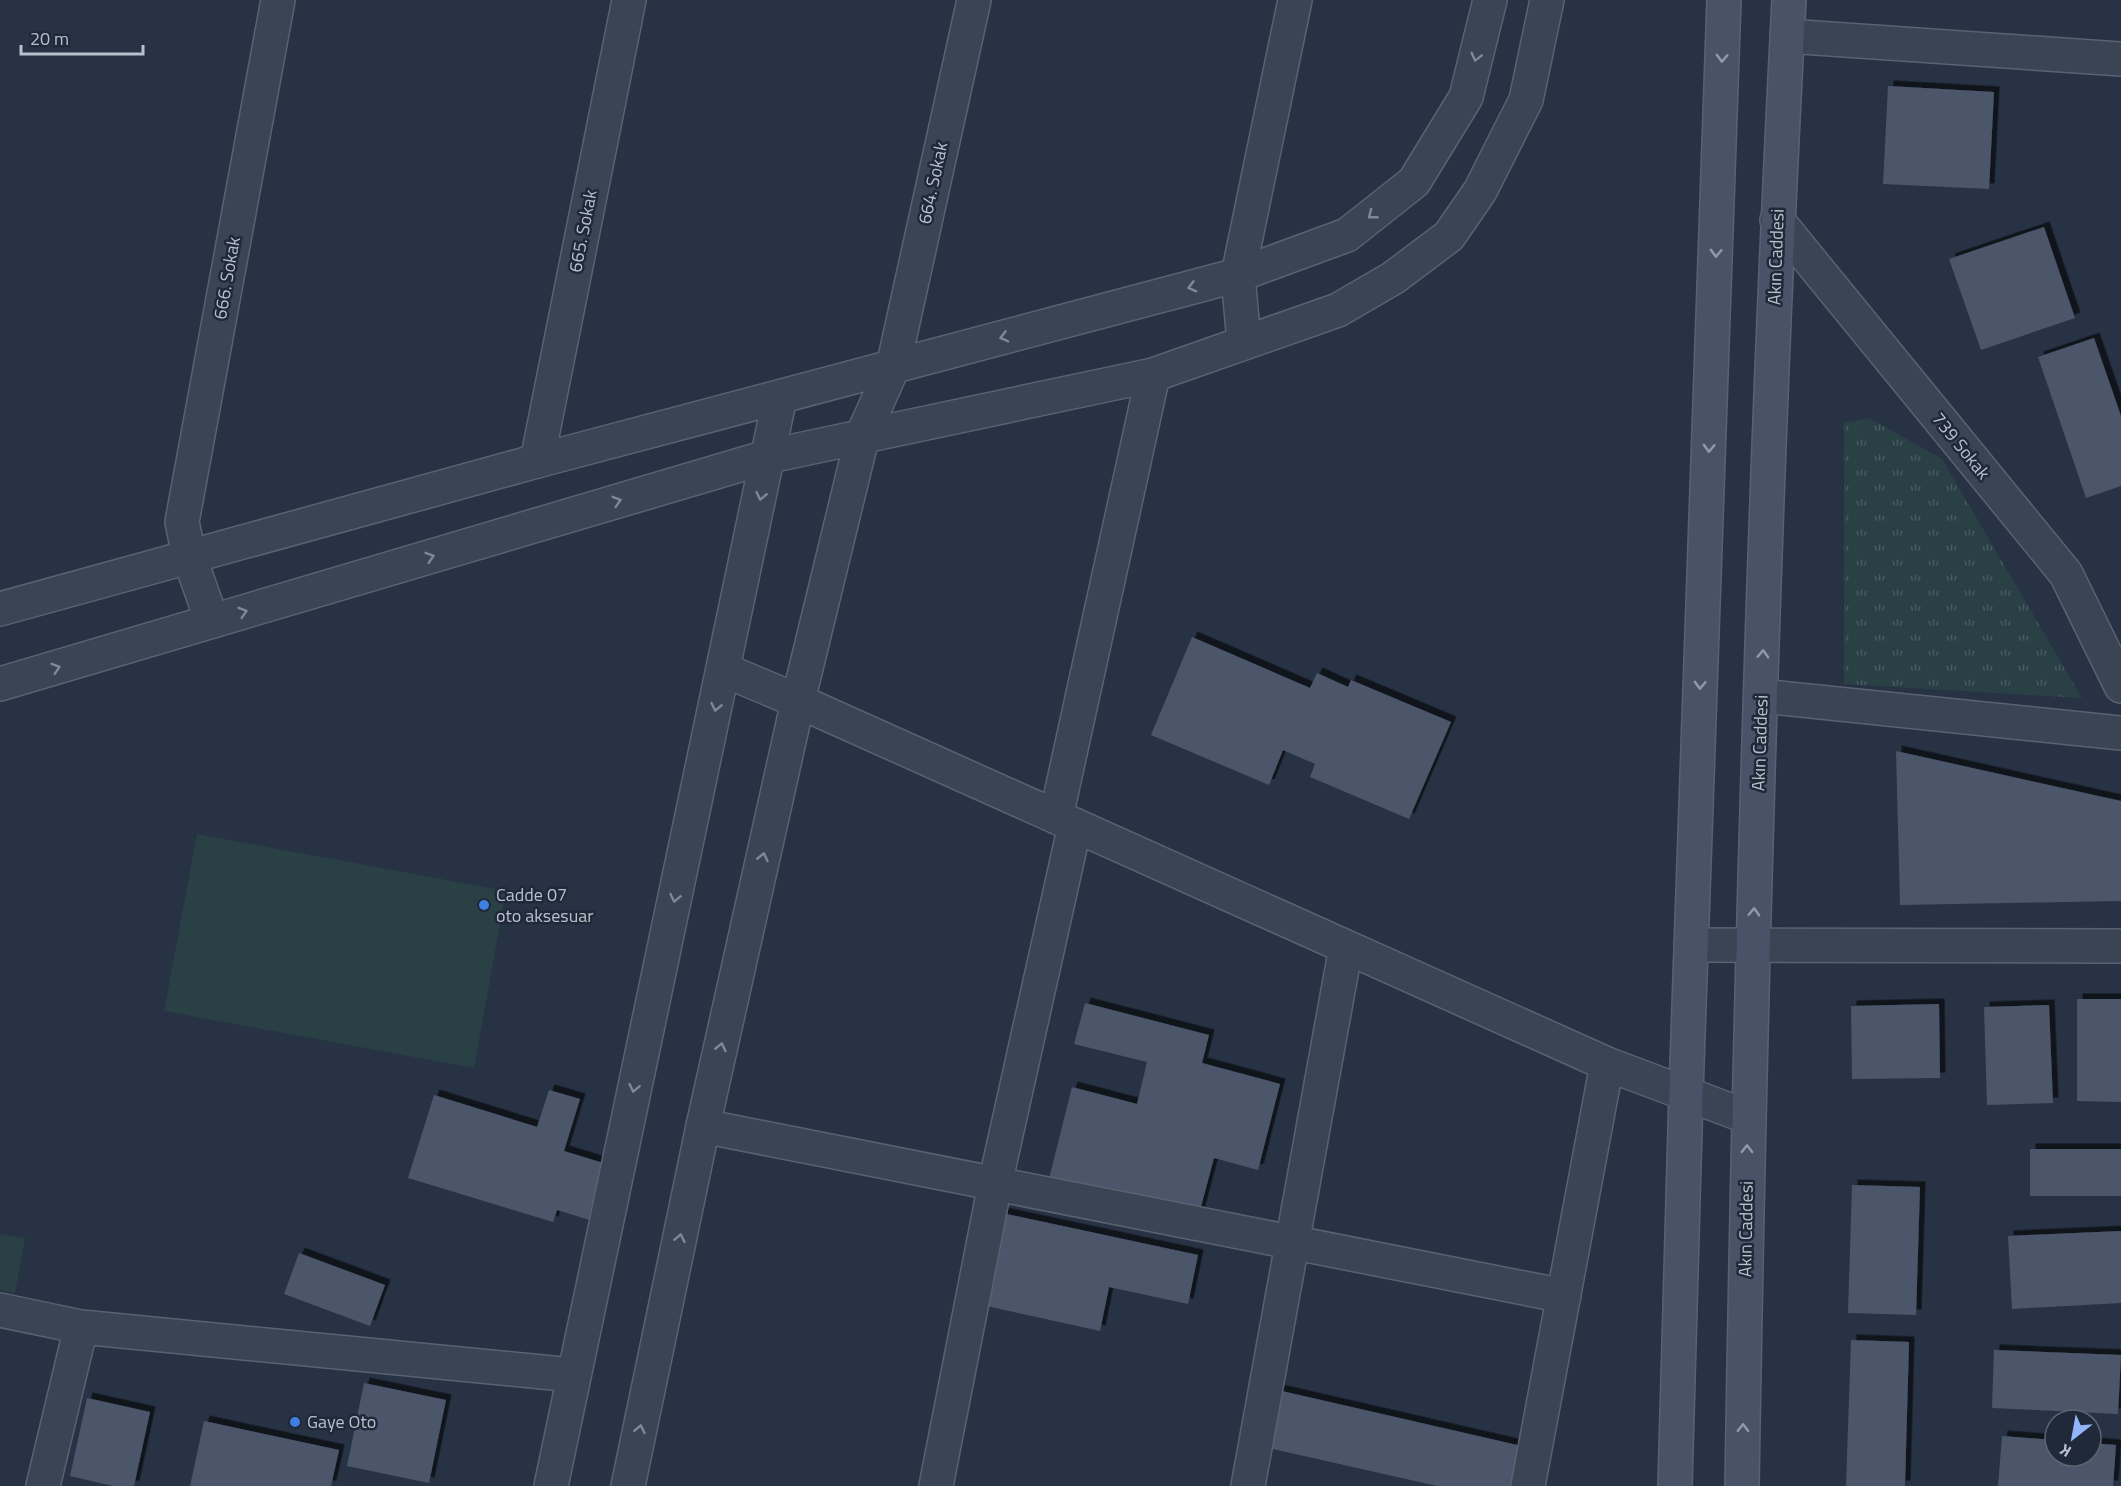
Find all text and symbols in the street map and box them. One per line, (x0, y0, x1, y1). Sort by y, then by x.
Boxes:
scale bar (21, 18, 142, 56)
text: 20 m (30, 25, 69, 52)
one-way arrow (1471, 52, 1484, 62)
one-way arrow (1716, 54, 1729, 63)
street label: 664. Sokak (911, 139, 954, 227)
street label: 665. Sokak (561, 187, 604, 274)
one-way arrow (1367, 208, 1378, 219)
street label: Akın Caddesi (1760, 208, 1791, 306)
street label: 666. Sokak (206, 234, 247, 321)
one-way arrow (1709, 249, 1722, 258)
one-way arrow (1187, 280, 1198, 292)
one-way arrow (999, 330, 1009, 343)
street label: 739 Sokak (1926, 406, 1997, 485)
one-way arrow (1702, 444, 1715, 453)
one-way arrow (755, 491, 768, 501)
one-way arrow (611, 496, 622, 508)
one-way arrow (424, 552, 435, 564)
one-way arrow (237, 607, 248, 619)
one-way arrow (1756, 649, 1769, 658)
one-way arrow (50, 663, 61, 675)
one-way arrow (1694, 681, 1707, 690)
street label: Akın Caddesi (1744, 694, 1775, 792)
one-way arrow (710, 702, 723, 712)
one-way arrow (756, 852, 769, 862)
place label: Cadde 07 oto aksesuar (496, 881, 594, 929)
one-way arrow (669, 892, 682, 902)
marker: Cadde 07 oto aksesuar (477, 898, 491, 912)
one-way arrow (1748, 907, 1761, 916)
one-way arrow (714, 1042, 727, 1052)
one-way arrow (628, 1083, 641, 1093)
one-way arrow (1741, 1144, 1753, 1153)
street label: Akın Caddesi (1731, 1181, 1760, 1277)
one-way arrow (673, 1233, 686, 1243)
place label: Gaye Oto (307, 1408, 376, 1435)
north arrow (2043, 1408, 2103, 1468)
marker: Gaye Oto (288, 1415, 302, 1429)
one-way arrow (1737, 1423, 1749, 1432)
one-way arrow (633, 1424, 646, 1434)
text: K (2055, 1438, 2076, 1464)

